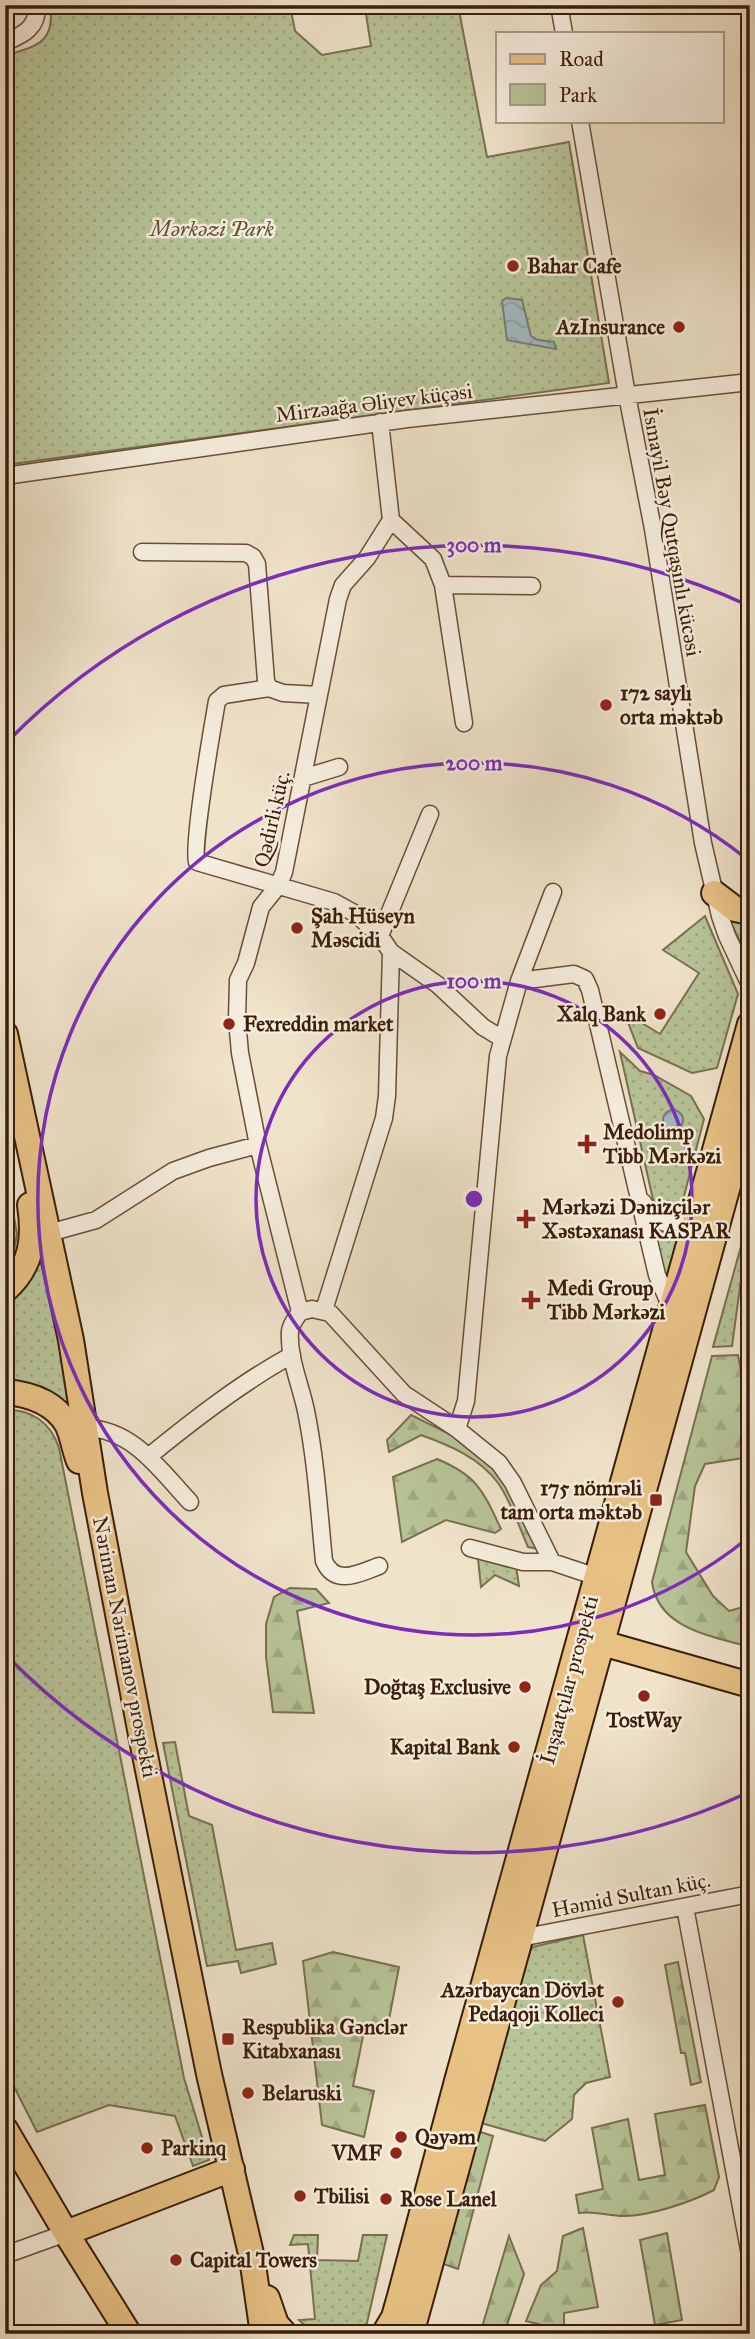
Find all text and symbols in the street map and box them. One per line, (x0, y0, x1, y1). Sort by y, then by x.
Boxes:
legend (496, 32, 724, 122)
text: Road (559, 46, 604, 72)
text: Park (559, 82, 597, 108)
park label: Mərkəzi Park (148, 216, 275, 242)
place label: Bahar Cafe (527, 253, 622, 279)
marker: Bahar Cafe (505, 258, 521, 274)
place label: AzInsurance (554, 314, 665, 340)
marker: AzInsurance (671, 319, 687, 335)
street label: Mirzəağa Əliyev küçəsi (274, 378, 474, 428)
street label: İsmayil Bəy Qutqaşınlı kücəsi (637, 406, 707, 659)
text: 300 m (446, 532, 502, 558)
place label: 172 saylı orta məktəb (620, 680, 723, 730)
marker: 172 saylı orta məktəb (598, 697, 614, 713)
text: 200 m (446, 750, 503, 776)
street label: Qədirli küç. (248, 768, 296, 870)
place label: Şah Hüseyn Məscidi (311, 903, 415, 953)
marker: Şah Hüseyn Məscidi (289, 920, 305, 936)
text: 100 m (447, 968, 502, 994)
place label: Xalq Bank (556, 1001, 647, 1027)
marker: Xalq Bank (652, 1006, 668, 1022)
place label: Fexreddin market (243, 1011, 394, 1037)
marker: Fexreddin market (221, 1016, 237, 1032)
place label: Medolimp Tibb Mərkəzi (602, 1119, 721, 1169)
marker: Medolimp Tibb Mərkəzi (577, 1134, 597, 1154)
centre of rings (462, 1187, 486, 1211)
place label: Mərkəzi Dənizçilər Xəstəxanası KASPAR (541, 1194, 731, 1244)
marker: Mərkəzi Dənizçilər Xəstəxanası KASPAR (516, 1209, 536, 1229)
place label: Medi Group Tibb Mərkəzi (546, 1275, 665, 1325)
marker: Medi Group Tibb Mərkəzi (521, 1290, 541, 1310)
place label: 175 nömrəli tam orta məktəb (500, 1475, 642, 1525)
marker: 175 nömrəli tam orta məktəb (648, 1492, 664, 1508)
street label: Nəriman Nərimanov prospekti (87, 1514, 163, 1780)
street label: İnşaatçılar prospekti (534, 1593, 604, 1767)
place label: Doğtaş Exclusive (364, 1674, 511, 1700)
marker: Doğtaş Exclusive (517, 1679, 533, 1695)
marker: TostWay (636, 1688, 652, 1704)
place label: TostWay (605, 1707, 683, 1733)
place label: Kapital Bank (390, 1734, 501, 1760)
marker: Kapital Bank (506, 1739, 522, 1755)
street label: Həmid Sultan küç. (549, 1867, 713, 1923)
place label: Azərbaycan Dövlət Pedaqoji Kolleci (439, 1977, 605, 2027)
marker: Azərbaycan Dövlət Pedaqoji Kolleci (610, 1994, 626, 2010)
place label: Respublika Gənclər Kitabxanası (242, 2014, 408, 2064)
marker: Respublika Gənclər Kitabxanası (220, 2031, 236, 2047)
place label: Belaruski (262, 2080, 342, 2106)
marker: Belaruski (240, 2085, 256, 2101)
place label: Qəyəm (415, 2124, 476, 2150)
marker: Qəyəm (393, 2129, 409, 2145)
place label: Parkinq (161, 2135, 227, 2161)
marker: Parkinq (139, 2140, 155, 2156)
place label: VMF (331, 2140, 382, 2166)
marker: VMF (388, 2145, 404, 2161)
place label: Tbilisi (313, 2183, 369, 2209)
place label: Rose Lanel (400, 2186, 498, 2212)
marker: Tbilisi (292, 2188, 308, 2204)
marker: Rose Lanel (378, 2191, 394, 2207)
place label: Capital Towers (190, 2247, 317, 2273)
marker: Capital Towers (168, 2252, 184, 2268)

